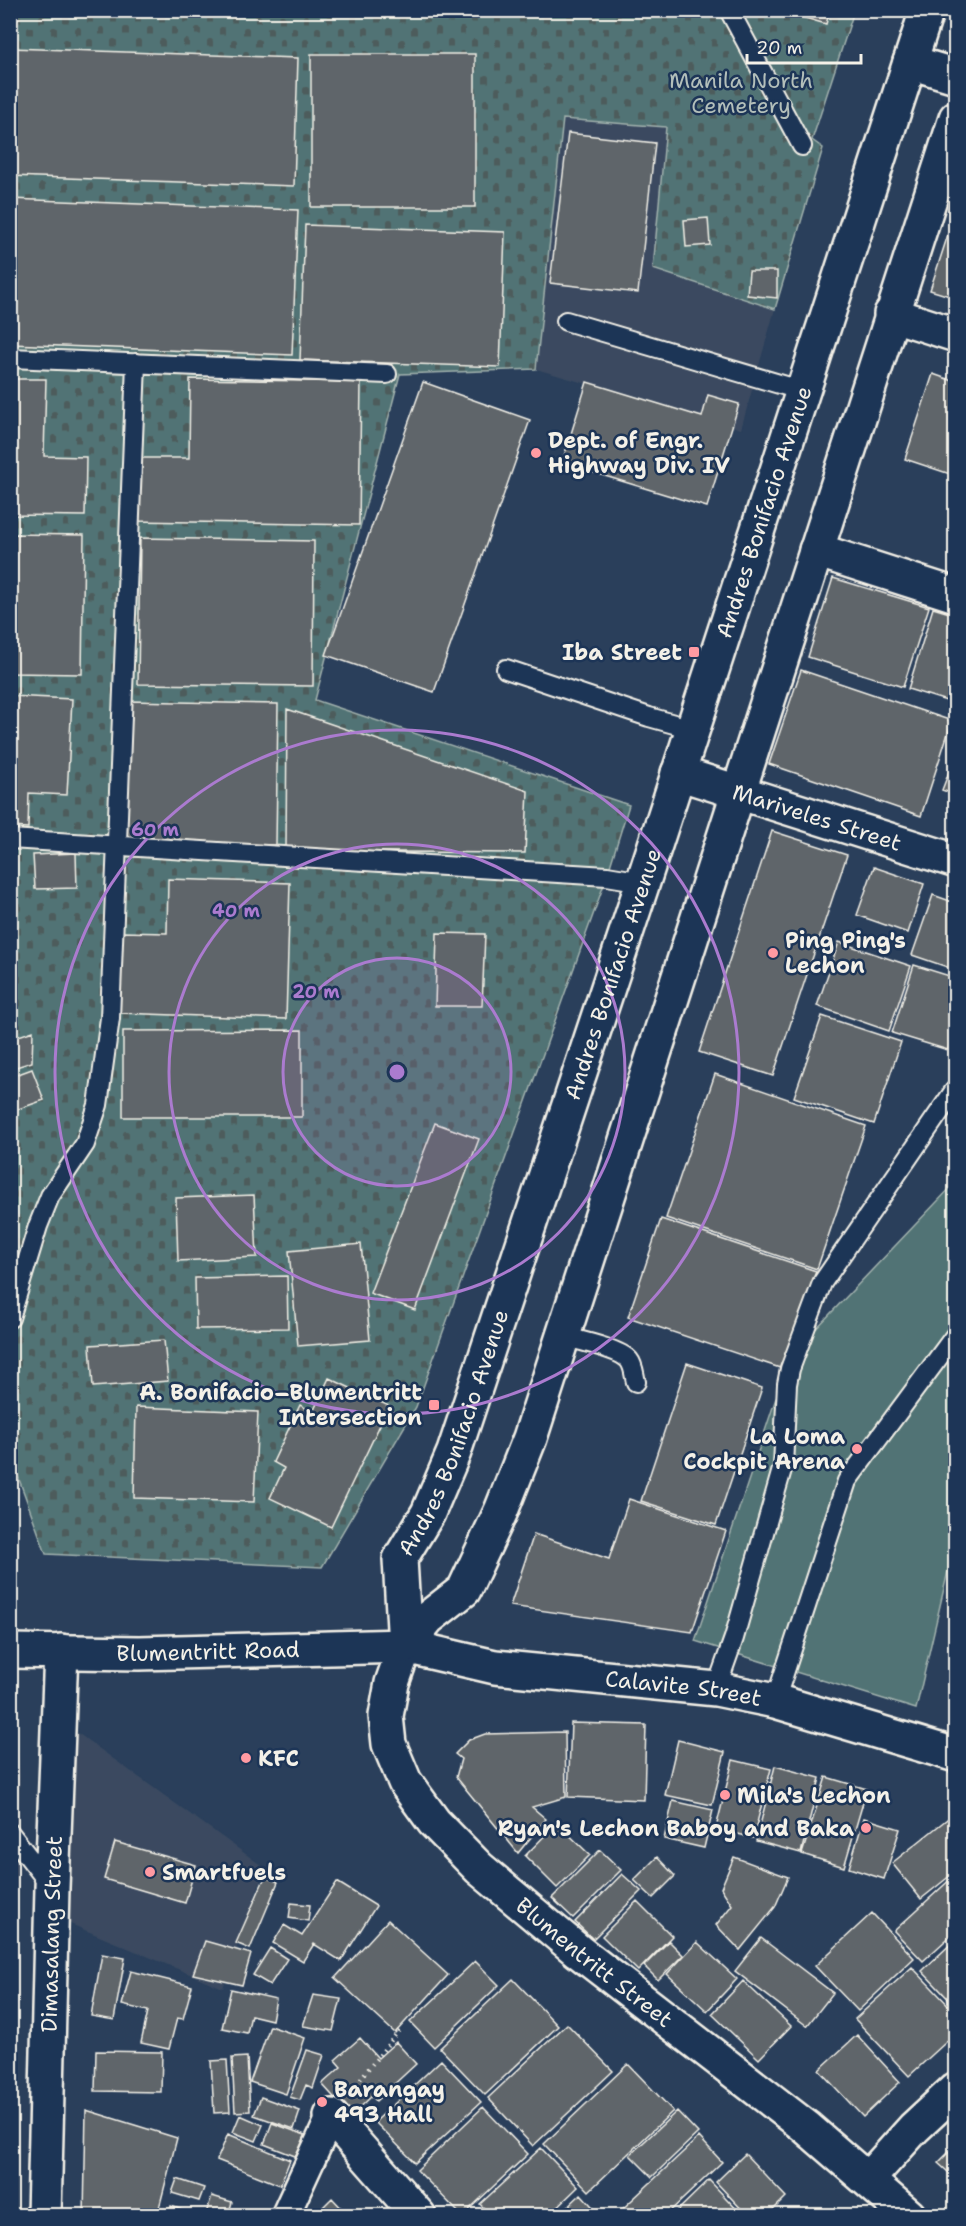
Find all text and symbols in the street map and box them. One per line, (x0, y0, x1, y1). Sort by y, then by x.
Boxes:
scale bar (747, 27, 861, 65)
text: 20 m (756, 36, 802, 60)
park label: Manila North Cemetery (669, 66, 813, 120)
street label: Andres Bonifacio Avenue (709, 382, 818, 642)
place label: Dept. of Engr. Highway Div. IV (548, 426, 730, 480)
marker: Dept. of Engr. Highway Div. IV (529, 446, 543, 460)
place label: Iba Street (562, 638, 682, 667)
marker: Iba Street (687, 645, 701, 659)
street label: Mariveles Street (729, 777, 905, 857)
text: 60 m (131, 818, 179, 842)
street label: Andres Bonifacio Avenue (557, 844, 668, 1103)
text: 40 m (212, 899, 260, 923)
place label: Ping Ping's Lechon (785, 926, 906, 980)
marker: Ping Ping's Lechon (766, 946, 780, 960)
text: 20 m (292, 980, 340, 1004)
centre of rings (387, 1062, 407, 1082)
street label: Andres Bonifacio Avenue (391, 1306, 515, 1561)
place label: A. Bonifacio–Blumentritt Intersection (139, 1378, 422, 1432)
marker: A. Bonifacio–Blumentritt Intersection (427, 1398, 441, 1412)
place label: La Loma Cockpit Arena (683, 1422, 845, 1476)
marker: La Loma Cockpit Arena (850, 1442, 864, 1456)
street label: Blumentritt Road (116, 1634, 300, 1668)
street label: Calavite Street (604, 1664, 764, 1712)
place label: KFC (258, 1744, 299, 1773)
marker: KFC (239, 1751, 253, 1765)
place label: Mila's Lechon (737, 1781, 891, 1810)
marker: Mila's Lechon (718, 1788, 732, 1802)
place label: Ryan's Lechon Baboy and Baka (497, 1814, 854, 1843)
marker: Ryan's Lechon Baboy and Baka (859, 1821, 873, 1835)
street label: Dimasalang Street (34, 1835, 68, 2033)
place label: Smartfuels (162, 1858, 286, 1887)
marker: Smartfuels (143, 1865, 157, 1879)
street label: Blumentritt Street (510, 1891, 679, 2034)
place label: Barangay 493 Hall (334, 2075, 445, 2129)
marker: Barangay 493 Hall (315, 2095, 329, 2109)

